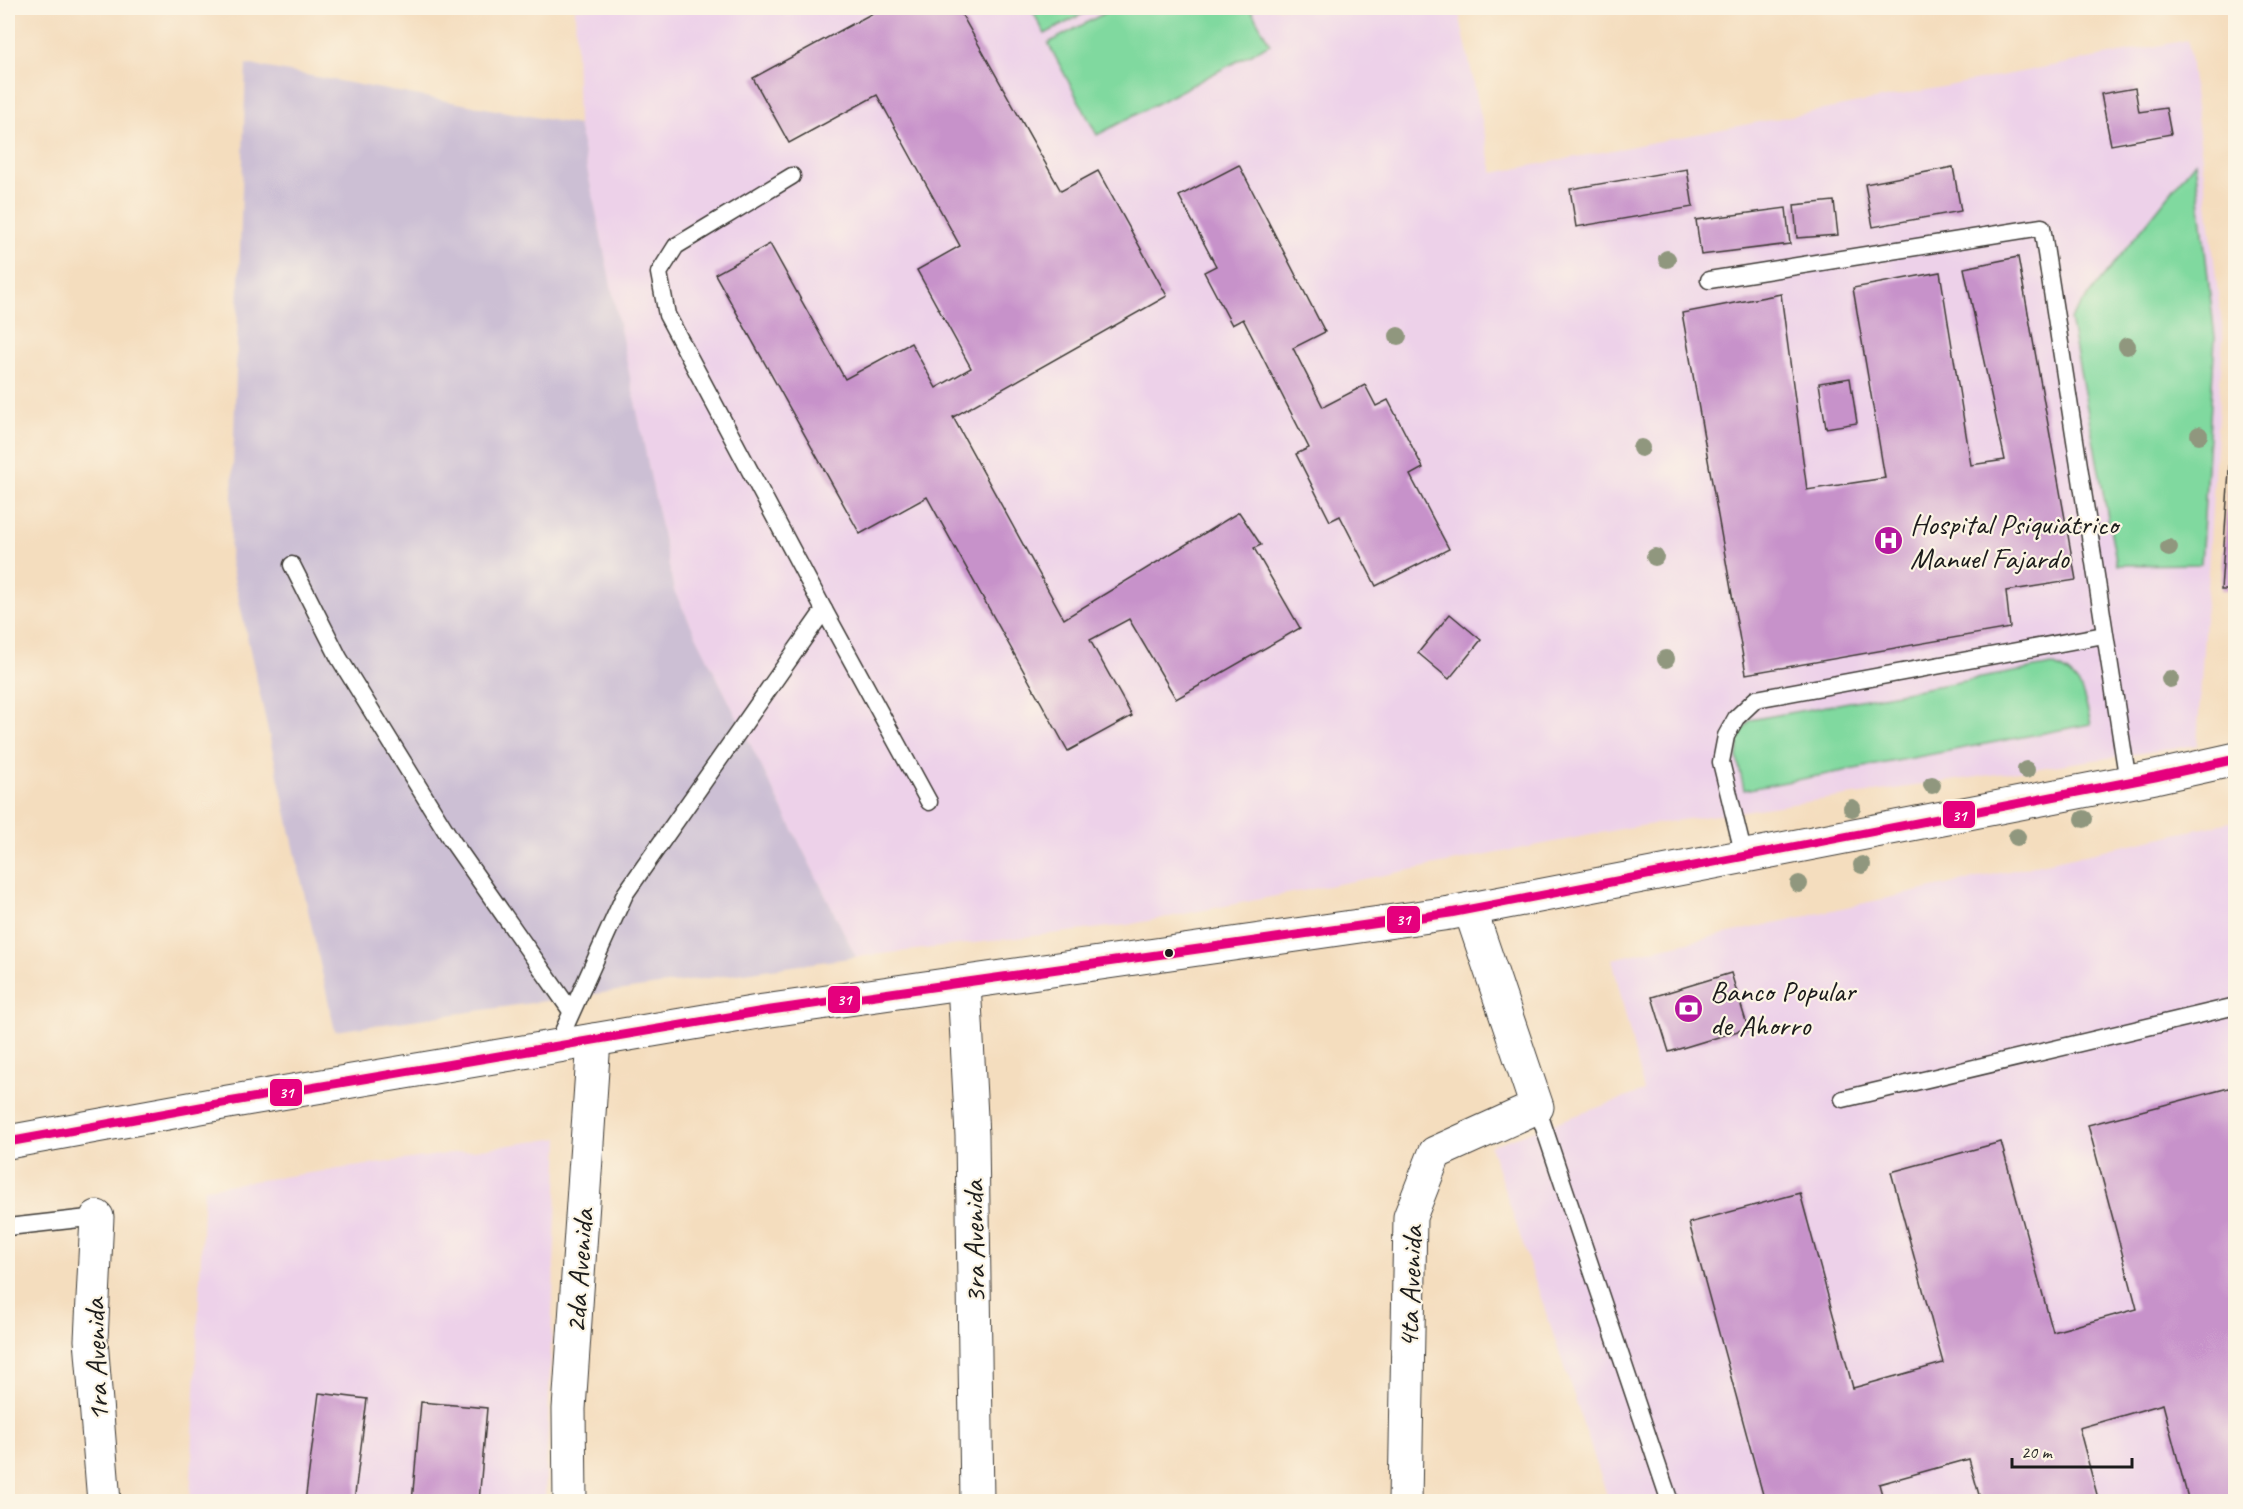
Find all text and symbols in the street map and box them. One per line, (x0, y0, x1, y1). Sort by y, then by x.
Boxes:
place label: Hospital Psiquiátrico Manuel Fajardo (1910, 505, 2121, 577)
hospital icon: Hospital Psiquiátrico Manuel Fajardo (1873, 525, 1905, 557)
line badge: 31 (1942, 800, 1976, 829)
text: 31 (1952, 806, 1968, 826)
line badge: 31 (1386, 905, 1421, 934)
text: 31 (1396, 910, 1412, 930)
unlabelled marker (1163, 947, 1175, 959)
place label: Banco Popular de Ahorro (1710, 972, 1858, 1044)
line badge: 31 (827, 985, 861, 1014)
text: 31 (837, 990, 853, 1010)
bank icon: Banco Popular de Ahorro (1673, 992, 1705, 1024)
line badge: 31 (269, 1078, 303, 1107)
text: 31 (279, 1083, 295, 1103)
street label: 3ra Avenida (954, 1178, 994, 1304)
street label: 2da Avenida (556, 1206, 602, 1334)
street label: 4ta Avenida (1389, 1223, 1431, 1349)
street label: 1ra Avenida (75, 1296, 117, 1422)
scale bar (2012, 1431, 2132, 1469)
text: 20 m (2021, 1441, 2054, 1463)

